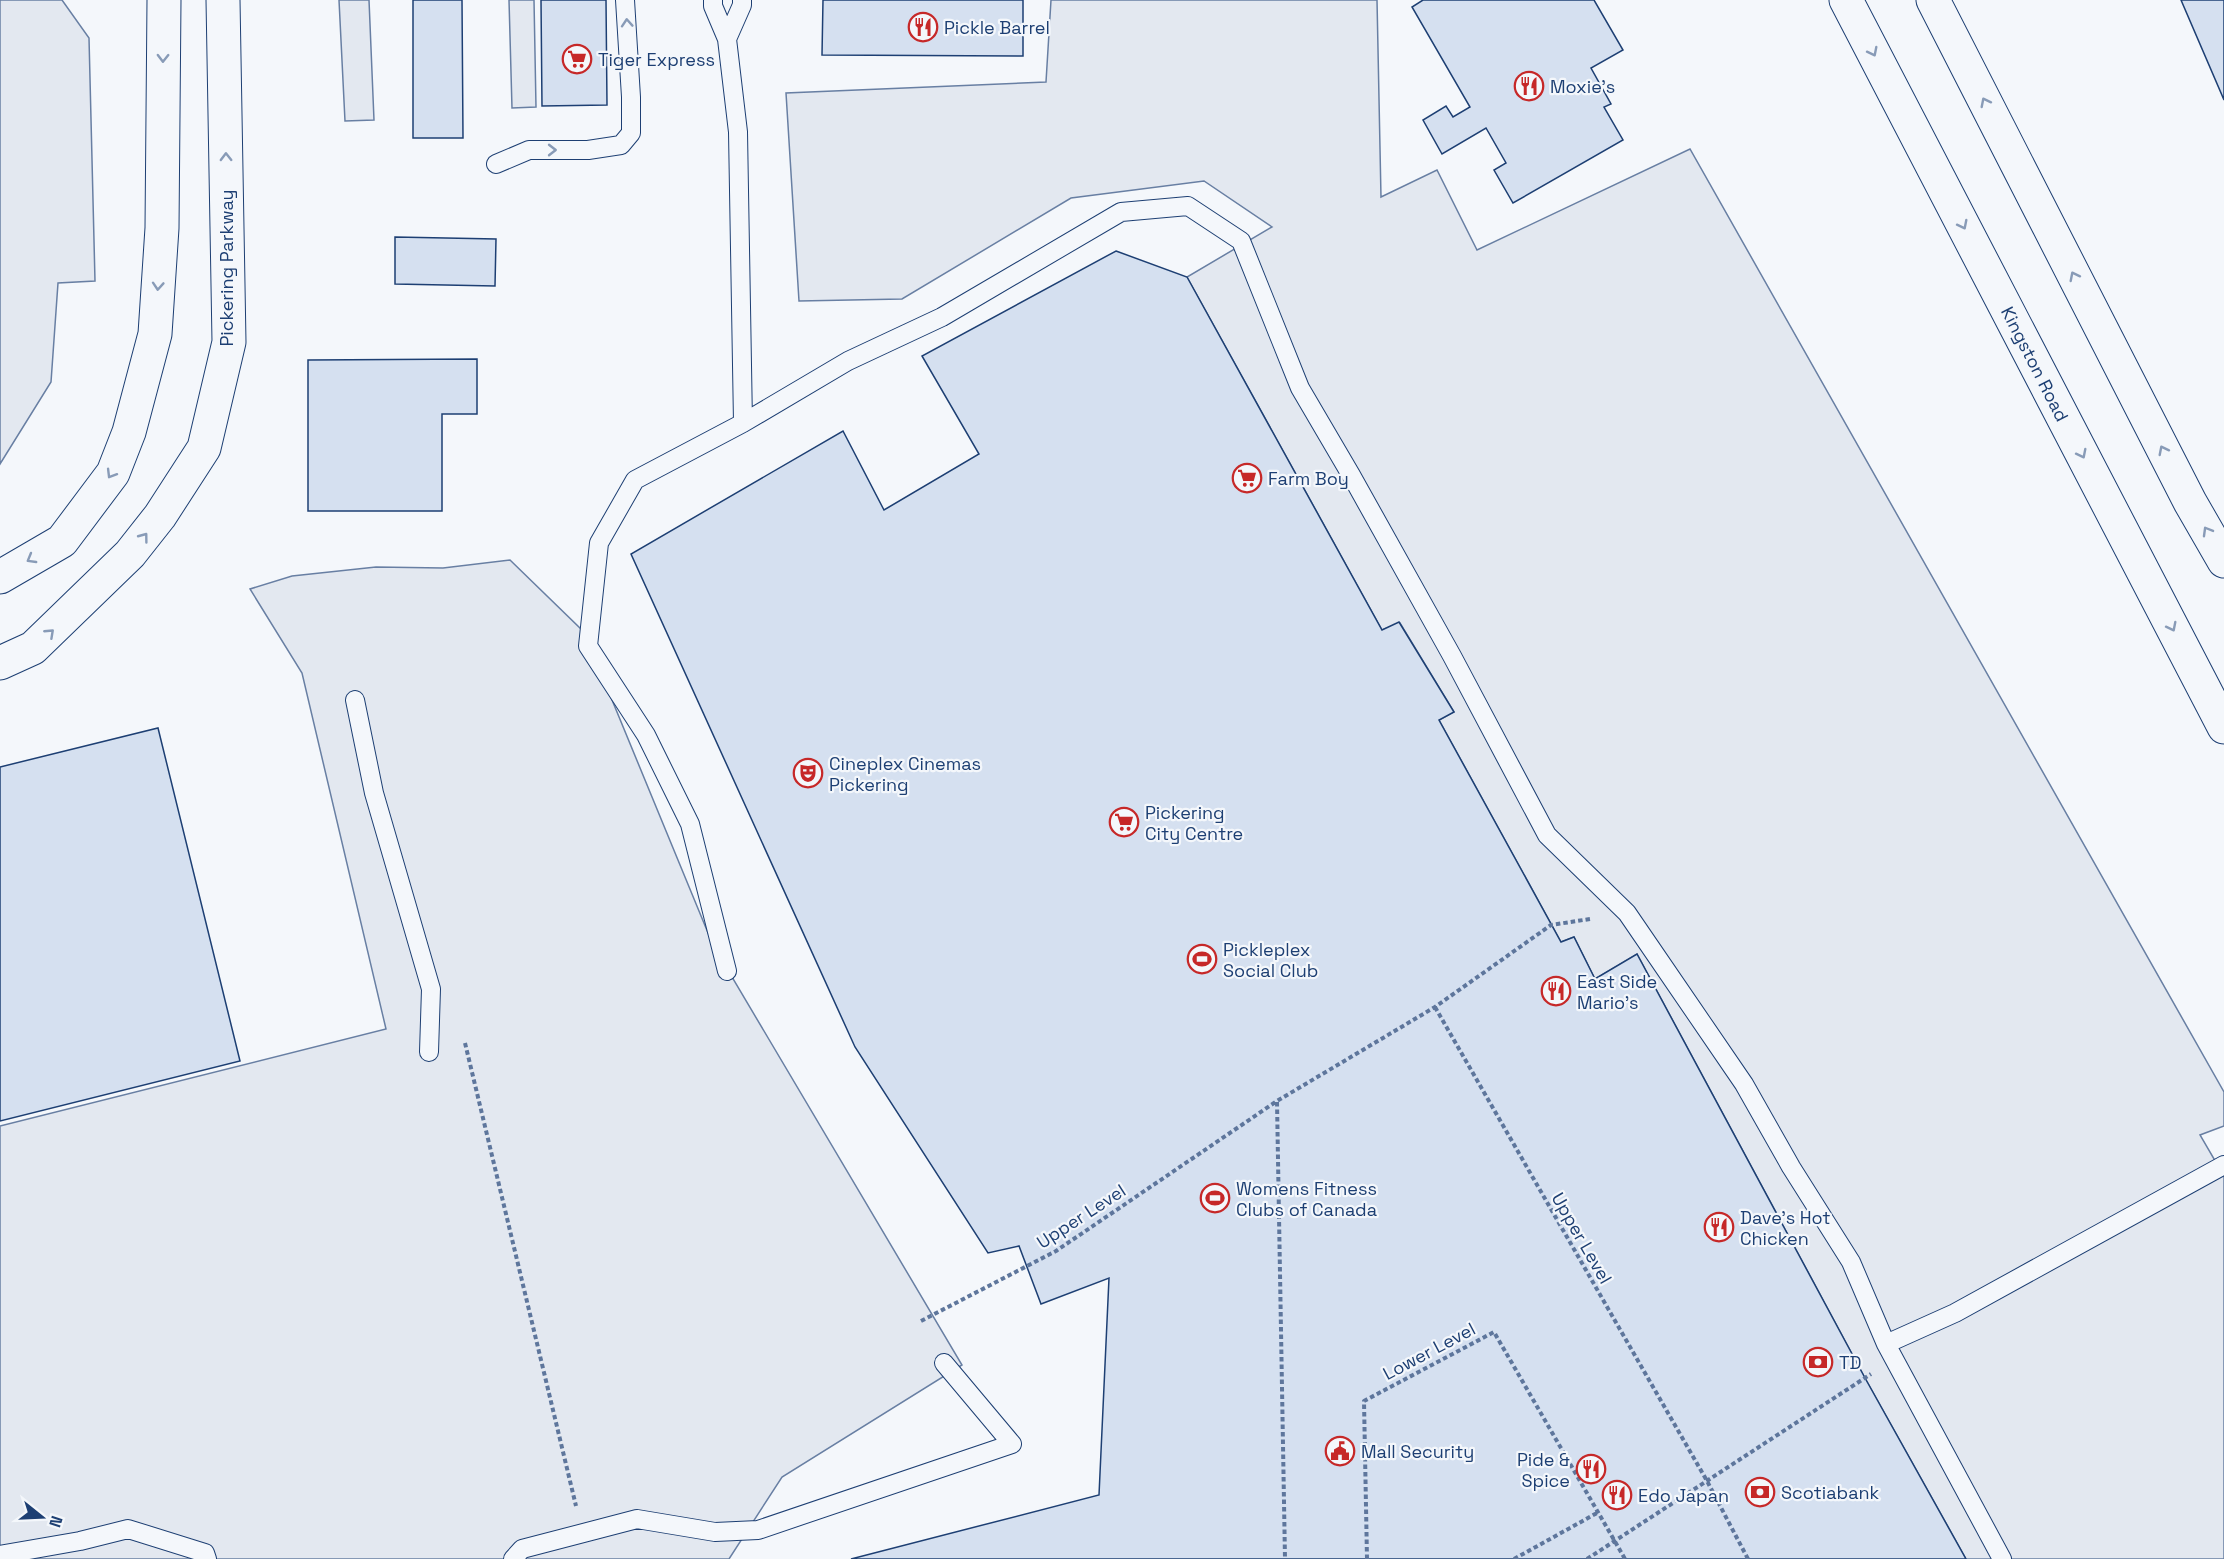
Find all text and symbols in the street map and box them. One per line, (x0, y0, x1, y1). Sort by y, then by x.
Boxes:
restaurant icon: Pickle Barrel (907, 11, 939, 43)
place label: Pickle Barrel (944, 16, 1050, 39)
one-way arrow (620, 18, 633, 27)
supermarket icon: Tiger Express (561, 43, 593, 75)
one-way arrow (1866, 46, 1877, 56)
place label: Tiger Express (598, 48, 715, 71)
one-way arrow (157, 54, 169, 63)
restaurant icon: Moxie's (1513, 70, 1545, 102)
place label: Moxie's (1550, 75, 1615, 98)
one-way arrow (1981, 98, 1992, 109)
one-way arrow (547, 144, 556, 156)
one-way arrow (220, 153, 233, 162)
street label: Pickering Parkway (215, 189, 238, 347)
one-way arrow (1956, 219, 1967, 229)
one-way arrow (2070, 272, 2081, 282)
one-way arrow (152, 282, 165, 291)
street label: Kingston Road (1996, 303, 2074, 425)
one-way arrow (2159, 445, 2170, 456)
one-way arrow (2075, 447, 2086, 458)
supermarket icon: Farm Boy (1231, 462, 1263, 494)
place label: Farm Boy (1268, 467, 1349, 490)
one-way arrow (107, 468, 119, 478)
one-way arrow (2203, 527, 2214, 538)
one-way arrow (136, 532, 147, 543)
one-way arrow (27, 552, 37, 563)
one-way arrow (2165, 620, 2176, 631)
one-way arrow (43, 629, 53, 640)
place label: Cineplex Cinemas Pickering (829, 752, 981, 796)
theatre icon: Cineplex Cinemas Pickering (792, 757, 824, 789)
place label: Pickering City Centre (1145, 801, 1243, 845)
supermarket icon: Pickering City Centre (1108, 806, 1140, 838)
place label: Pickleplex Social Club (1223, 938, 1318, 982)
sports icon: Pickleplex Social Club (1186, 943, 1218, 975)
place label: East Side Mario's (1577, 970, 1657, 1014)
restaurant icon: East Side Mario's (1540, 975, 1572, 1007)
place label: Womens Fitness Clubs of Canada (1236, 1177, 1377, 1221)
street label: Upper Level (1032, 1179, 1130, 1253)
sports icon: Womens Fitness Clubs of Canada (1199, 1182, 1231, 1214)
street label: Upper Level (1547, 1188, 1617, 1288)
place label: Dave’s Hot Chicken (1740, 1206, 1831, 1250)
restaurant icon: Dave’s Hot Chicken (1703, 1211, 1735, 1243)
street label: Lower Level (1379, 1317, 1479, 1385)
bank icon: TD (1802, 1346, 1834, 1378)
place label: TD (1839, 1351, 1862, 1374)
public building icon: Mall Security (1324, 1435, 1356, 1467)
place label: Mall Security (1361, 1440, 1474, 1463)
place label: Pide & Spice (1517, 1448, 1570, 1492)
restaurant icon: Pide & Spice (1575, 1453, 1607, 1485)
bank icon: Scotiabank (1744, 1476, 1776, 1508)
restaurant icon: Edo Japan (1601, 1479, 1633, 1511)
place label: Scotiabank (1781, 1481, 1880, 1504)
place label: Edo Japan (1638, 1484, 1729, 1507)
north arrow (12, 1487, 72, 1547)
text: N (44, 1513, 67, 1530)

